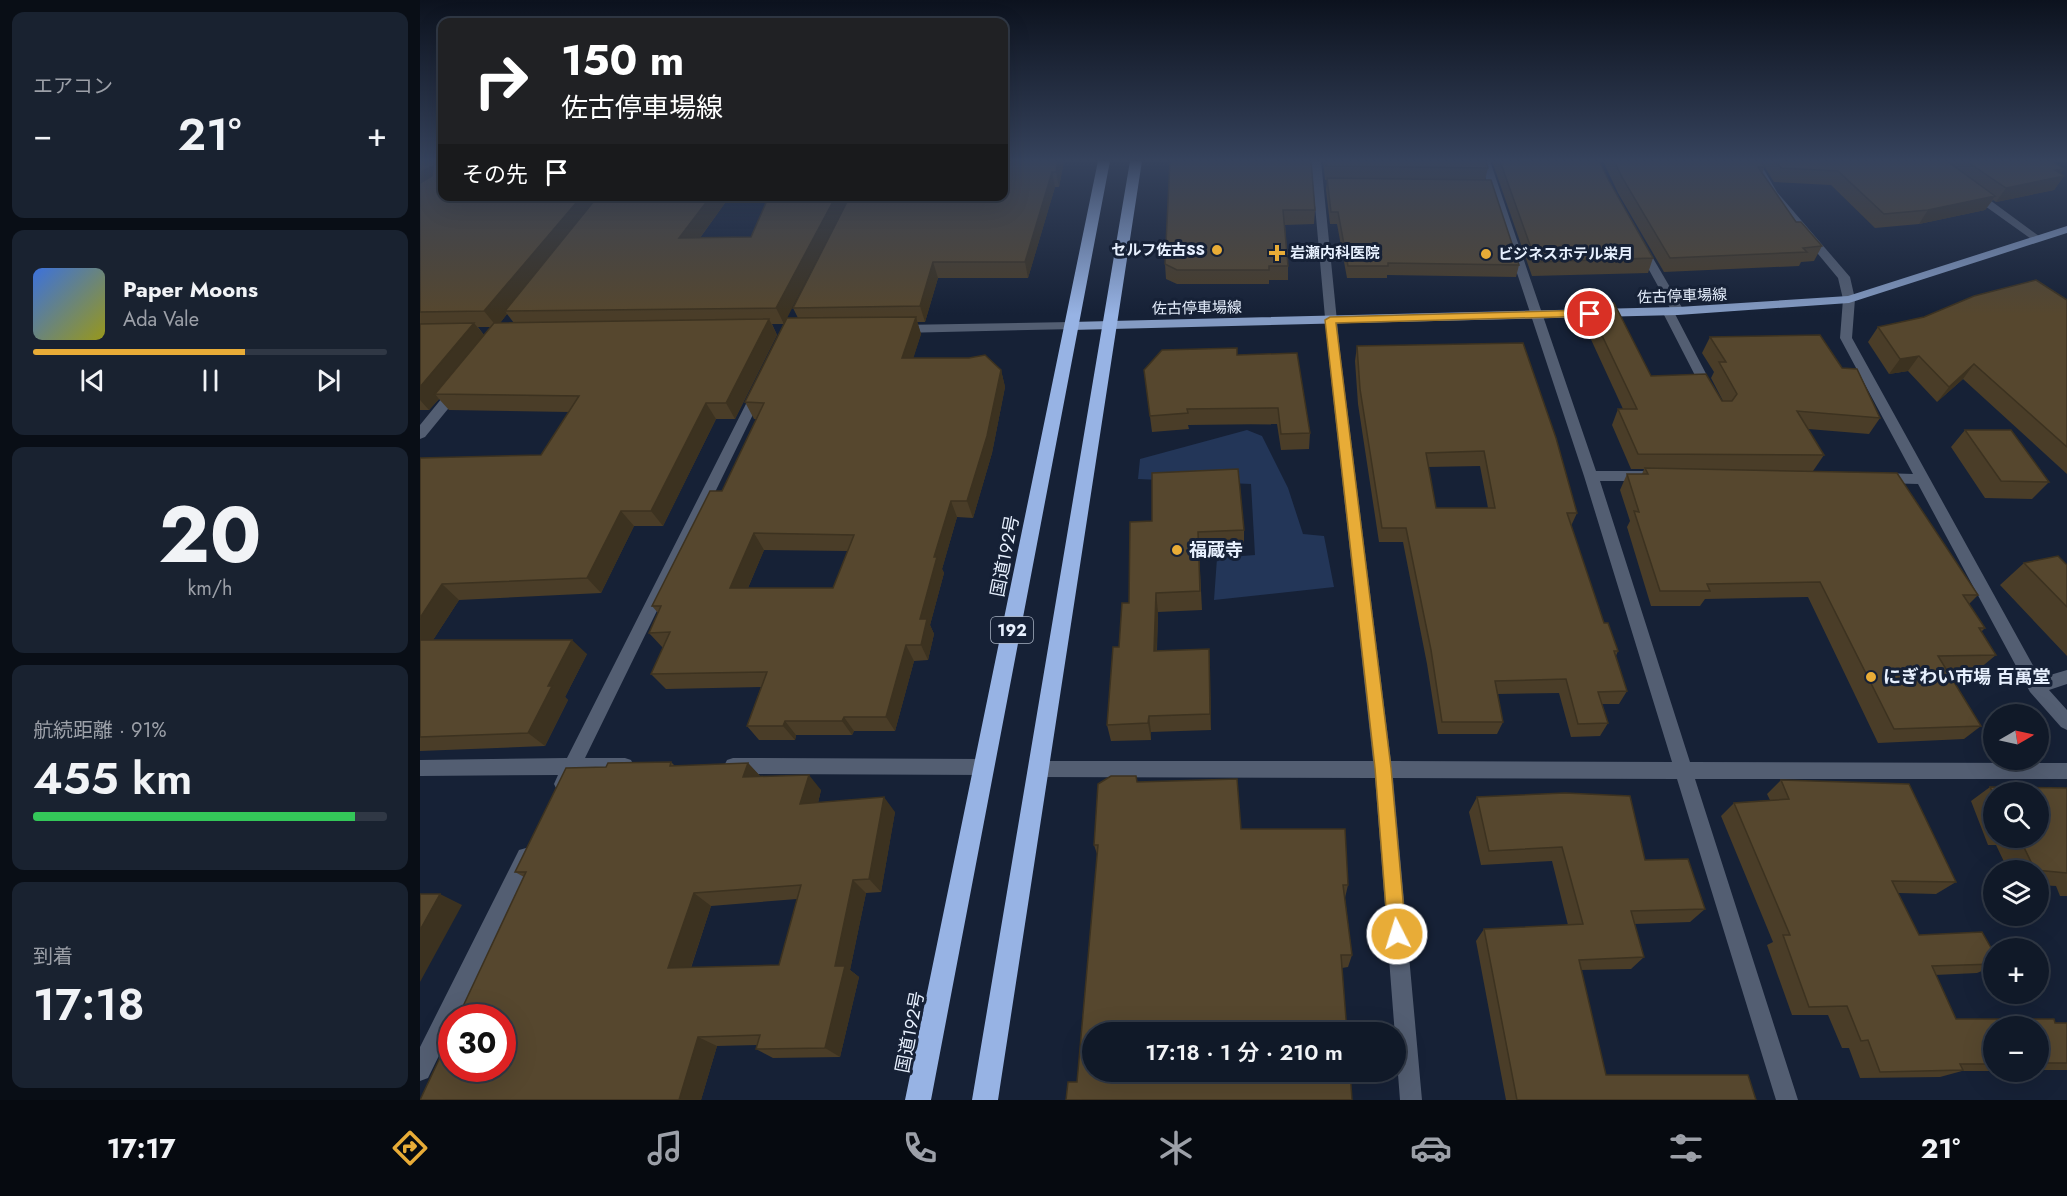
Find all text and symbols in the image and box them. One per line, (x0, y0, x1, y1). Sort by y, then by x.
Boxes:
text: 150 m (561, 30, 684, 91)
icon: right (462, 42, 540, 120)
text: エアコン (33, 72, 113, 101)
text: 佐古停車場線 (561, 88, 723, 127)
text: 21° (178, 102, 241, 167)
text: − (33, 111, 52, 158)
text: + (367, 111, 387, 158)
icon: arrive (540, 156, 573, 189)
text: その先 (462, 158, 528, 190)
place label: セルフ佐古SS (1111, 239, 1205, 261)
place label: 岩瀬内科医院 (1290, 242, 1380, 264)
marker: セルフ佐古SS (1210, 243, 1224, 257)
place label: ビジネスホテル栄月 (1498, 243, 1633, 265)
marker: 岩瀬内科医院 (1268, 244, 1286, 262)
marker: ビジネスホテル栄月 (1479, 247, 1493, 261)
text: Paper Moons (123, 273, 258, 305)
street label: 佐古停車場線 (1637, 283, 1727, 309)
pin (1564, 288, 1615, 339)
street label: 佐古停車場線 (1152, 296, 1242, 320)
icon: arrive (1573, 297, 1606, 330)
text: Ada Vale (123, 305, 199, 334)
icon: previous (76, 364, 109, 397)
icon: pause (194, 364, 227, 397)
icon: next (312, 364, 345, 397)
text: 20 (159, 479, 261, 591)
street label: 国道192号 (984, 513, 1026, 599)
place label: 福蔵寺 (1189, 537, 1243, 563)
marker: 福蔵寺 (1170, 543, 1184, 557)
text: km/h (187, 574, 233, 603)
road number: 192 (991, 617, 1033, 643)
place label: にぎわい市場 百萬堂 (1883, 664, 2050, 690)
marker: にぎわい市場 百萬堂 (1864, 670, 1878, 684)
north arrow (1983, 704, 2049, 770)
map controls (1983, 704, 2049, 1082)
text: 航続距離 · 91% (33, 716, 167, 745)
text: 455 km (33, 746, 192, 811)
button: search (1983, 782, 2049, 848)
button: layers (1983, 860, 2049, 926)
position arrow (1365, 902, 1429, 966)
button: + (1983, 938, 2049, 1004)
text: 到着 (33, 942, 73, 971)
text: 17:18 (33, 972, 145, 1037)
street label: 国道192号 (889, 989, 931, 1075)
speed limit sign: 30 (438, 1004, 516, 1082)
button: − (1983, 1016, 2049, 1082)
text: 17:18 · 1 分 · 210 m (1145, 1036, 1343, 1068)
icon: directions (389, 1127, 431, 1169)
icon: music (644, 1127, 686, 1169)
icon: phone (899, 1127, 941, 1169)
icon: climate (1155, 1127, 1197, 1169)
icon: car (1410, 1127, 1452, 1169)
icon: filters (1665, 1127, 1707, 1169)
text: 17:17 (107, 1129, 175, 1168)
text: 21° (1921, 1129, 1960, 1168)

